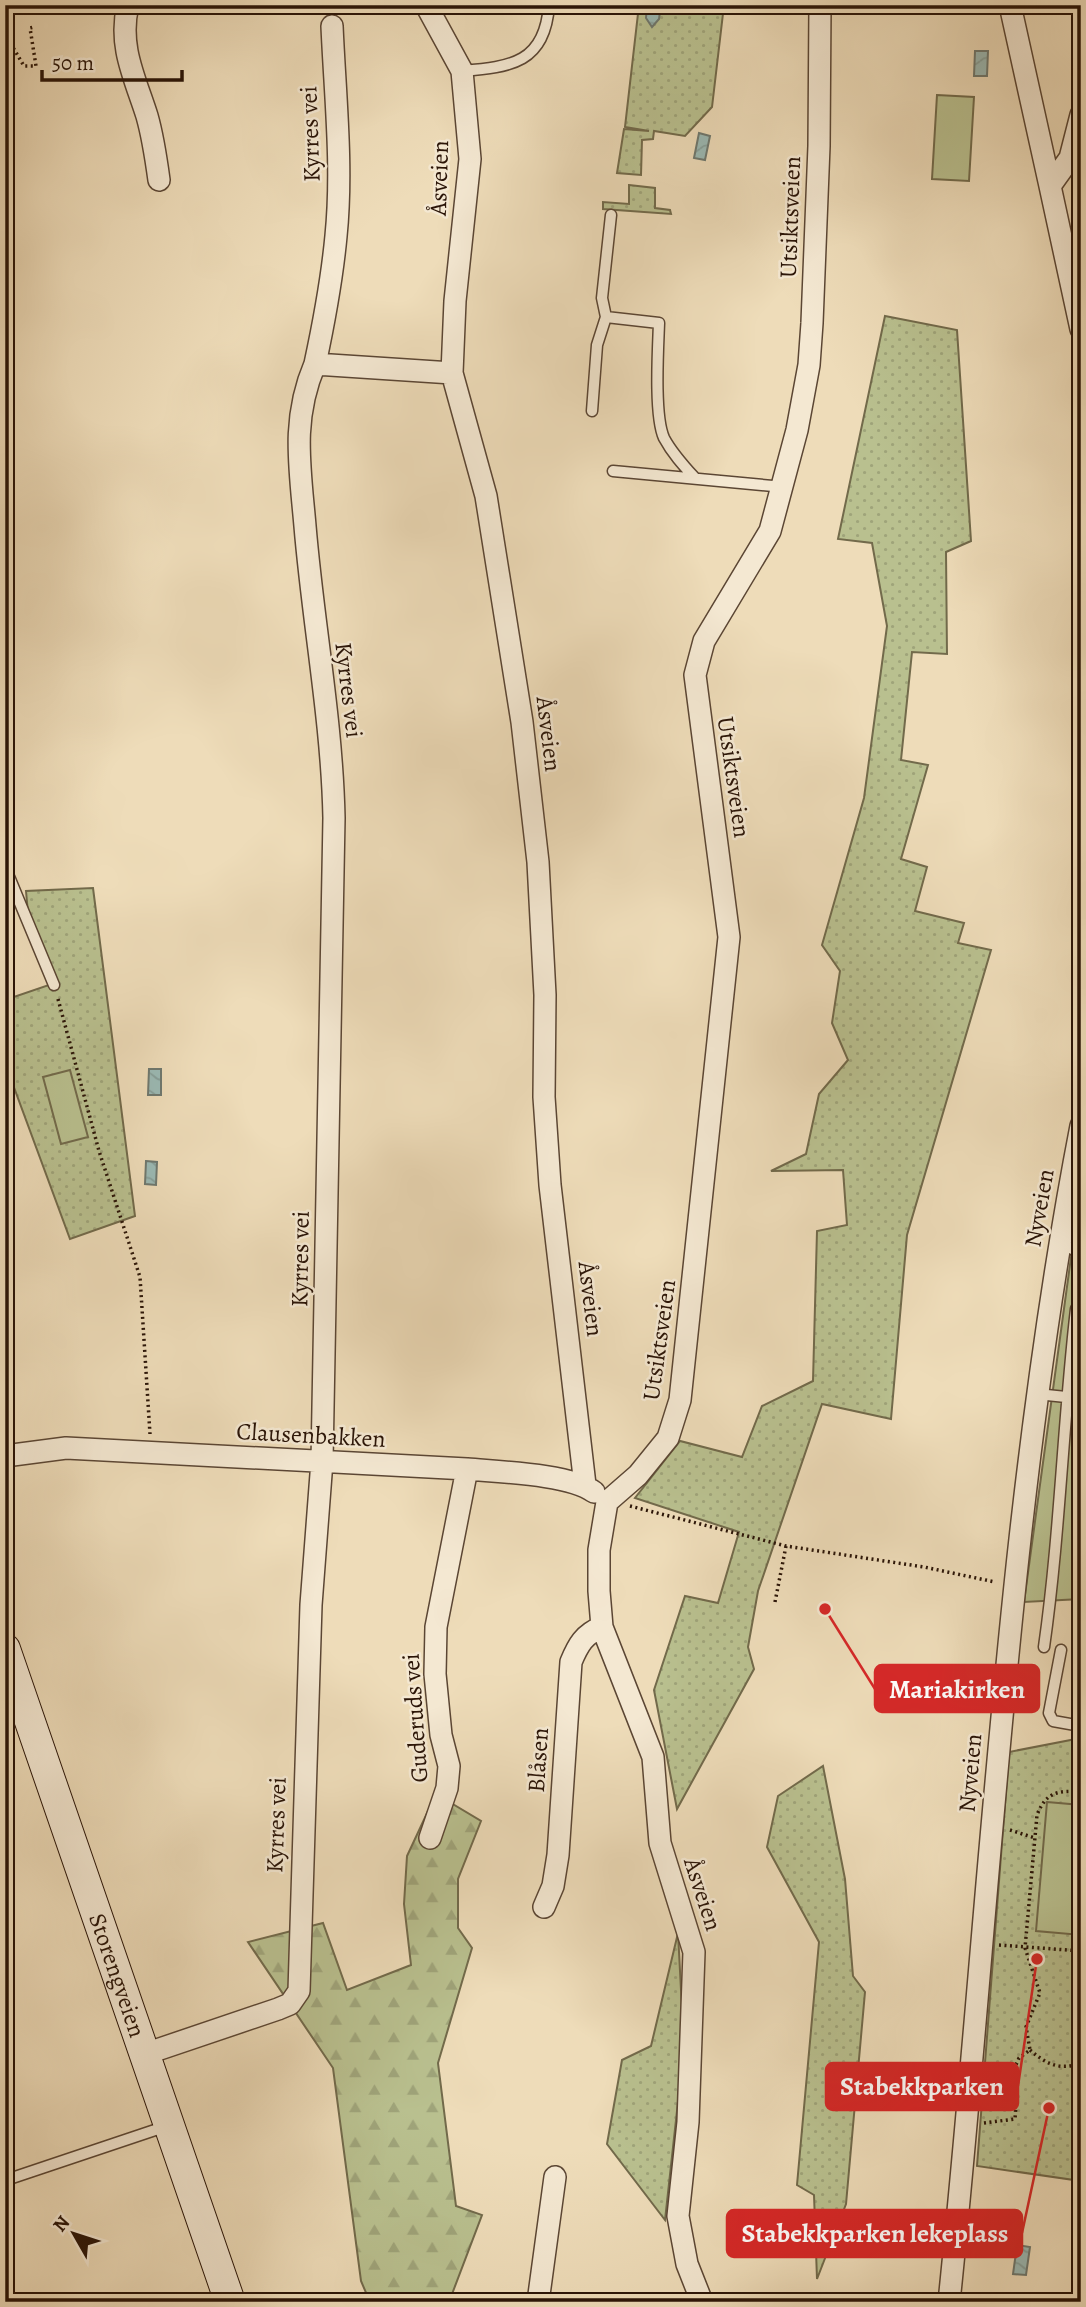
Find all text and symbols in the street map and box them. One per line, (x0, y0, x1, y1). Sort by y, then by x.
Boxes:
scale bar (42, 38, 182, 82)
text: 50 m (52, 49, 94, 77)
street label: Kyrres vei (292, 85, 328, 183)
street label: Åsveien (422, 140, 456, 217)
street label: Utsiktsveien (772, 156, 808, 278)
street label: Kyrres vei (327, 640, 371, 740)
street label: Åsveien (528, 694, 569, 773)
street label: Utsiktsveien (710, 714, 758, 840)
street label: Nyveien (1016, 1166, 1062, 1250)
street label: Kyrres vei (283, 1211, 317, 1307)
street label: Åsveien (570, 1259, 611, 1338)
street label: Utsiktsveien (635, 1277, 683, 1403)
street label: Clausenbakken (236, 1415, 386, 1455)
street label: Guderuds vei (395, 1652, 435, 1784)
callout: Mariakirken (875, 1665, 1039, 1712)
text: Mariakirken (889, 1672, 1025, 1707)
street label: Blåsen (520, 1727, 556, 1793)
street label: Nyveien (951, 1732, 989, 1814)
street label: Kyrres vei (258, 1776, 294, 1874)
street label: Åsveien (676, 1852, 730, 1935)
street label: Storengveien (81, 1909, 154, 2042)
callout: Stabekkparken (826, 2063, 1018, 2110)
text: Stabekkparken (840, 2069, 1004, 2104)
north arrow (38, 2198, 108, 2268)
text: N (47, 2210, 76, 2237)
callout: Stabekkparken lekeplass (727, 2210, 1022, 2257)
text: Stabekkparken lekeplass (742, 2216, 1008, 2251)

